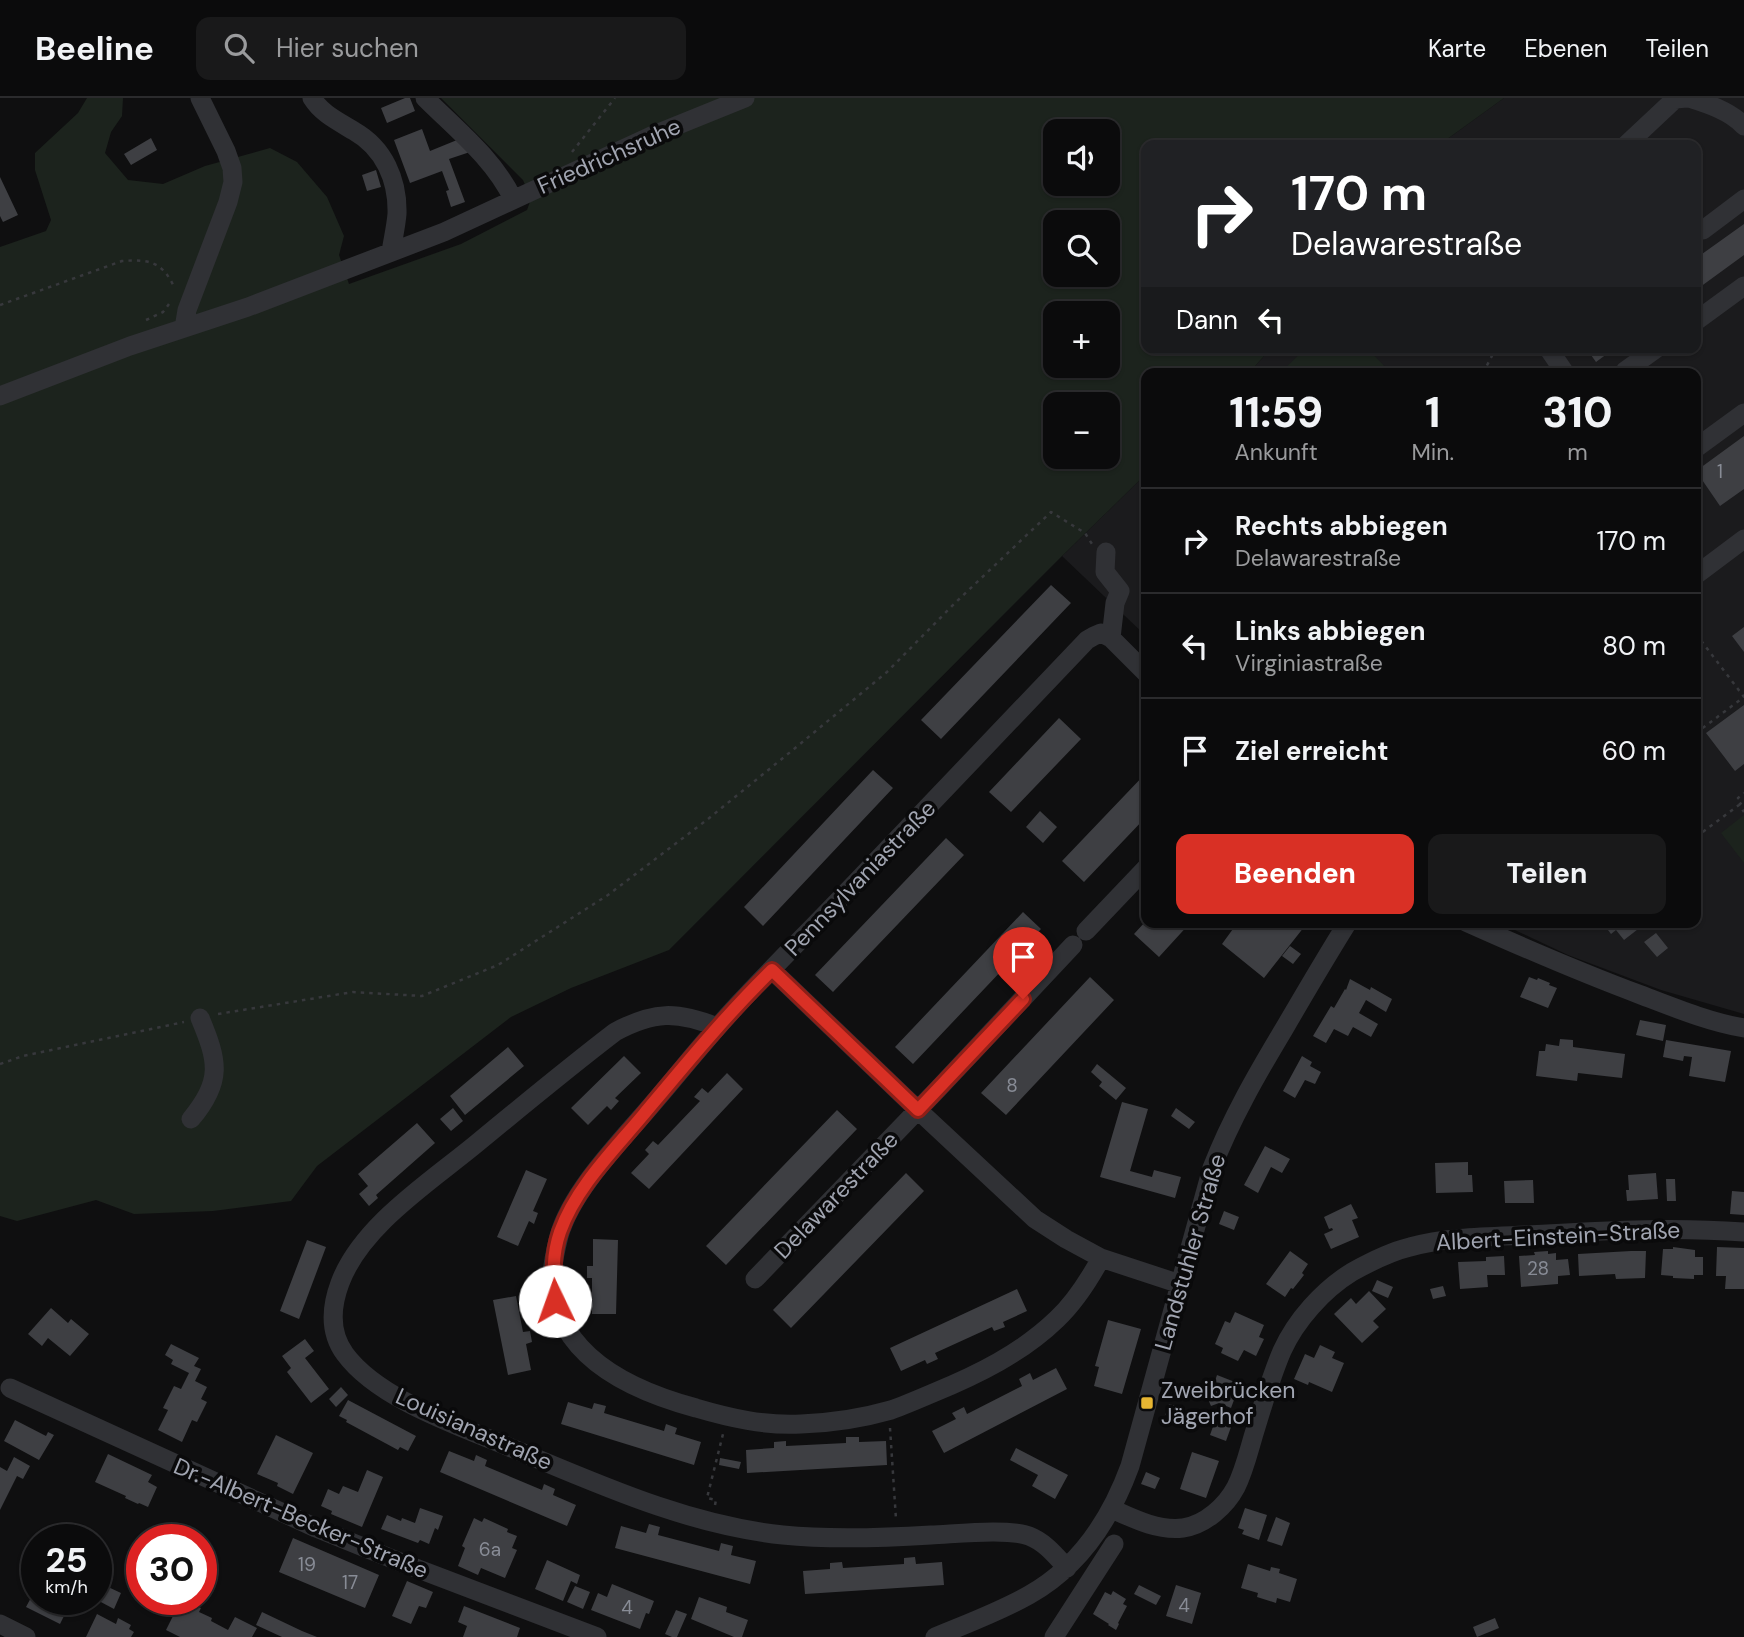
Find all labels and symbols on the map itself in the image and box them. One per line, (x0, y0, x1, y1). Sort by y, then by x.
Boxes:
street label: Friedrichsruhe (533, 111, 685, 201)
house number: 1 (1717, 459, 1723, 484)
street label: Pennsylvaniastraße (778, 794, 942, 962)
pin (993, 927, 1053, 999)
house number: 8 (1006, 1073, 1018, 1098)
street label: Delawarestraße (768, 1125, 904, 1265)
street label: Landstuhler Straße (1148, 1150, 1232, 1354)
street label: Albert-Einstein-Straße (1435, 1215, 1681, 1257)
house number: 28 (1527, 1256, 1549, 1281)
position arrow (518, 1264, 592, 1338)
place label: Zweibrücken Jägerhof (1161, 1375, 1295, 1431)
street label: Louisianastraße (391, 1381, 557, 1477)
marker: Zweibrücken Jägerhof (1139, 1395, 1155, 1411)
street label: Dr.-Albert-Becker-Straße (169, 1451, 433, 1585)
speed limit sign: 30 (126, 1524, 217, 1615)
house number: 6a (479, 1537, 501, 1562)
house number: 19 (298, 1552, 316, 1577)
house number: 17 (342, 1570, 358, 1595)
house number: 4 (1178, 1593, 1190, 1618)
house number: 4 (621, 1595, 633, 1620)

